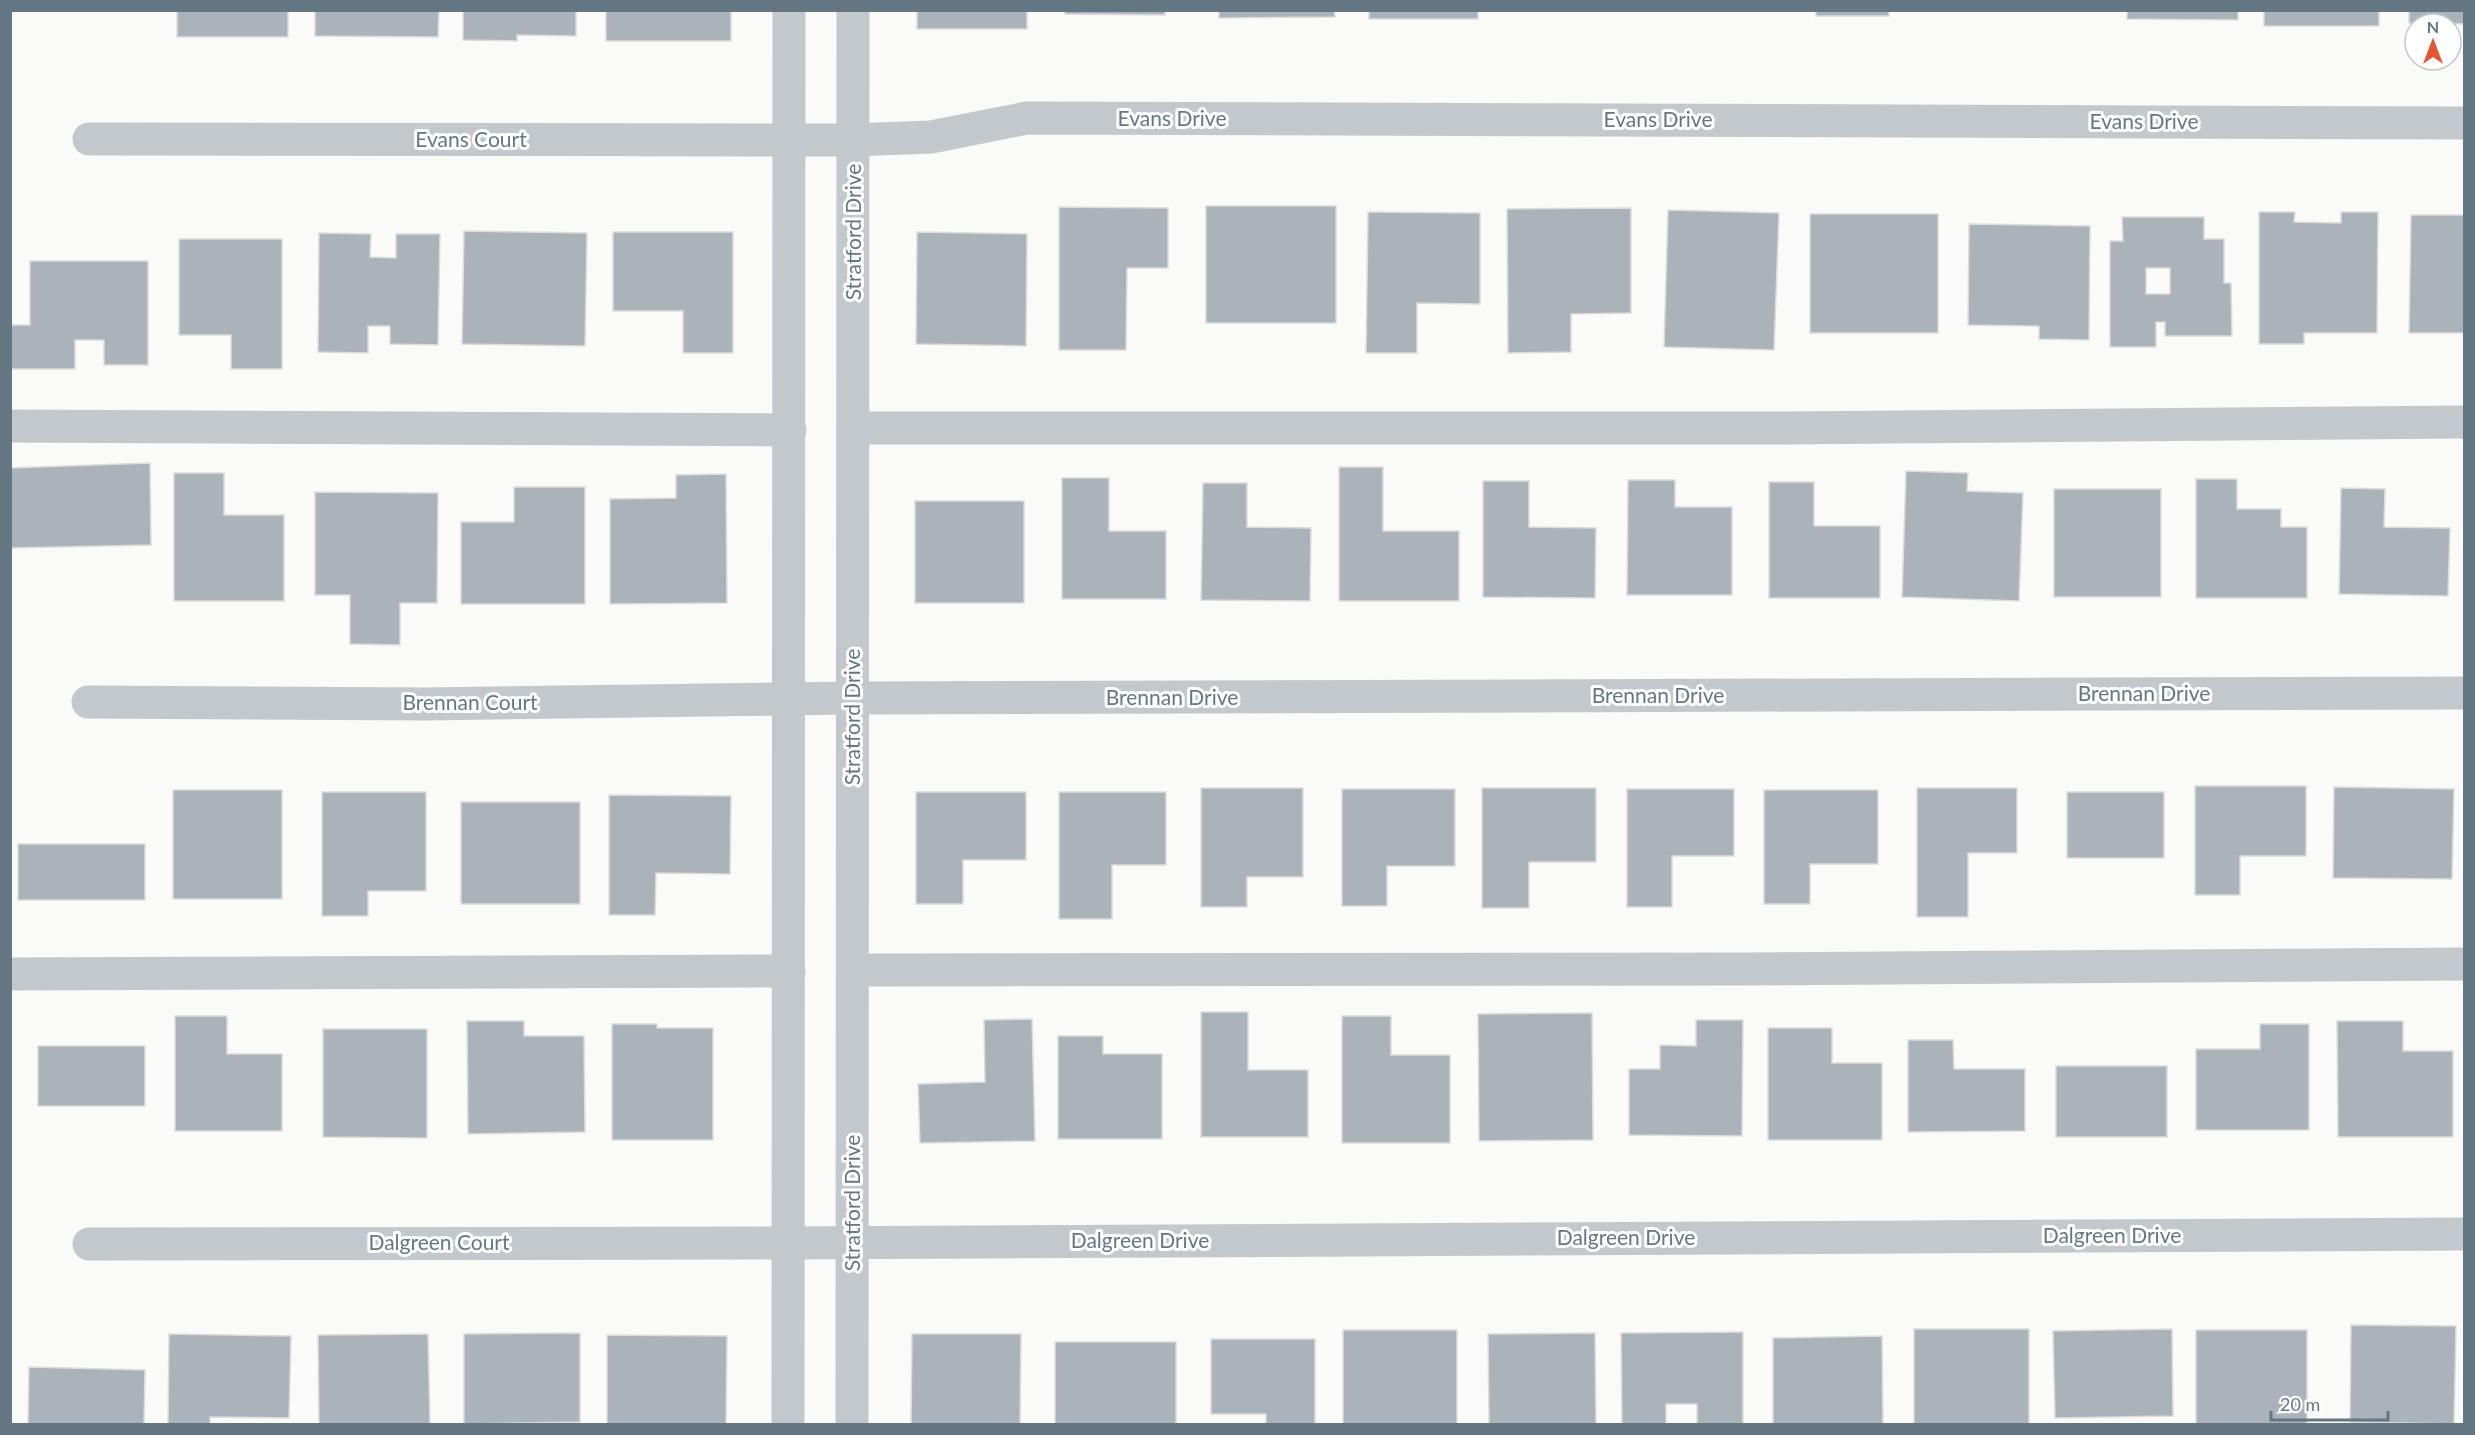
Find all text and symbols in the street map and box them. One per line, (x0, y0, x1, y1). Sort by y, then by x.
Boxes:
north arrow (2403, 12, 2463, 72)
text: N (2427, 17, 2439, 36)
street label: Evans Drive (1118, 105, 1226, 130)
street label: Evans Drive (1604, 106, 1712, 131)
street label: Evans Drive (2090, 108, 2198, 133)
street label: Evans Court (415, 126, 527, 151)
street label: Stratford Drive (840, 164, 865, 300)
street label: Stratford Drive (839, 649, 864, 785)
street label: Brennan Drive (2078, 680, 2210, 705)
street label: Brennan Drive (1592, 682, 1724, 707)
street label: Brennan Drive (1106, 684, 1238, 709)
street label: Brennan Court (402, 689, 538, 714)
street label: Stratford Drive (839, 1135, 864, 1271)
street label: Dalgreen Drive (2043, 1222, 2181, 1247)
street label: Dalgreen Drive (1557, 1224, 1695, 1249)
street label: Dalgreen Drive (1071, 1227, 1209, 1252)
street label: Dalgreen Court (368, 1229, 510, 1254)
scale bar (2271, 1384, 2388, 1422)
text: 20 m (2280, 1393, 2320, 1415)

